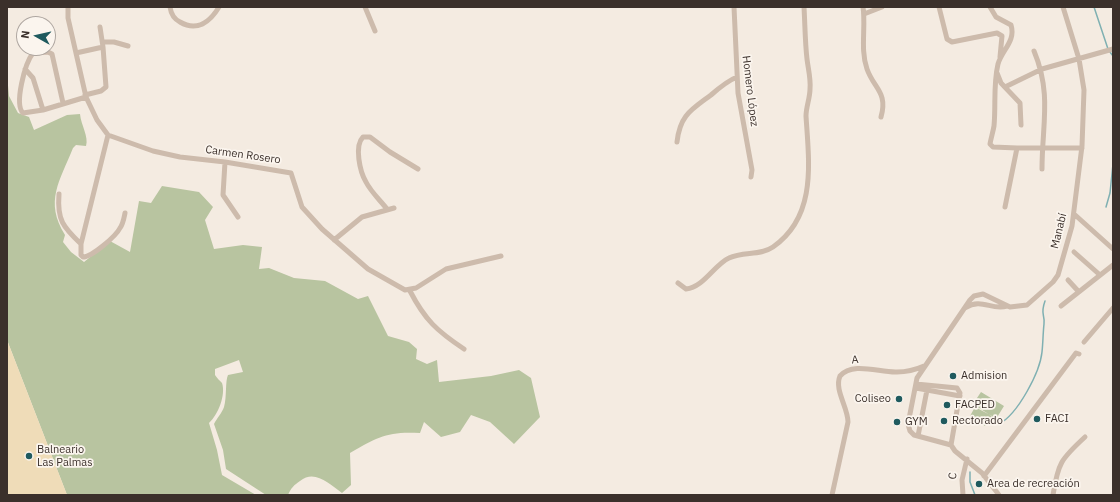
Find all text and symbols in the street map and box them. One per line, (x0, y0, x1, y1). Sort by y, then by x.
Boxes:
north arrow (16, 16, 56, 56)
text: N (18, 30, 33, 39)
street label: Homero López (739, 55, 761, 127)
street label: Carmen Rosero (205, 143, 281, 167)
street label: Manabí (1048, 212, 1070, 250)
street label: A (851, 353, 859, 367)
place label: Admision (961, 369, 1007, 383)
marker: Admision (948, 371, 958, 381)
place label: Coliseo (855, 392, 891, 406)
marker: Coliseo (894, 394, 904, 404)
place label: FACPED (955, 398, 995, 412)
marker: FACPED (942, 400, 952, 410)
place label: FACI (1045, 412, 1069, 426)
place label: Rectorado (952, 414, 1003, 428)
marker: FACI (1032, 414, 1042, 424)
place label: GYM (905, 415, 928, 429)
marker: Rectorado (939, 416, 949, 426)
marker: GYM (892, 417, 902, 427)
place label: Balneario Las Palmas (37, 443, 93, 469)
marker: Balneario Las Palmas (24, 451, 34, 461)
street label: C (946, 472, 960, 480)
place label: Area de recreación (987, 477, 1080, 491)
marker: Area de recreación (974, 479, 984, 489)

